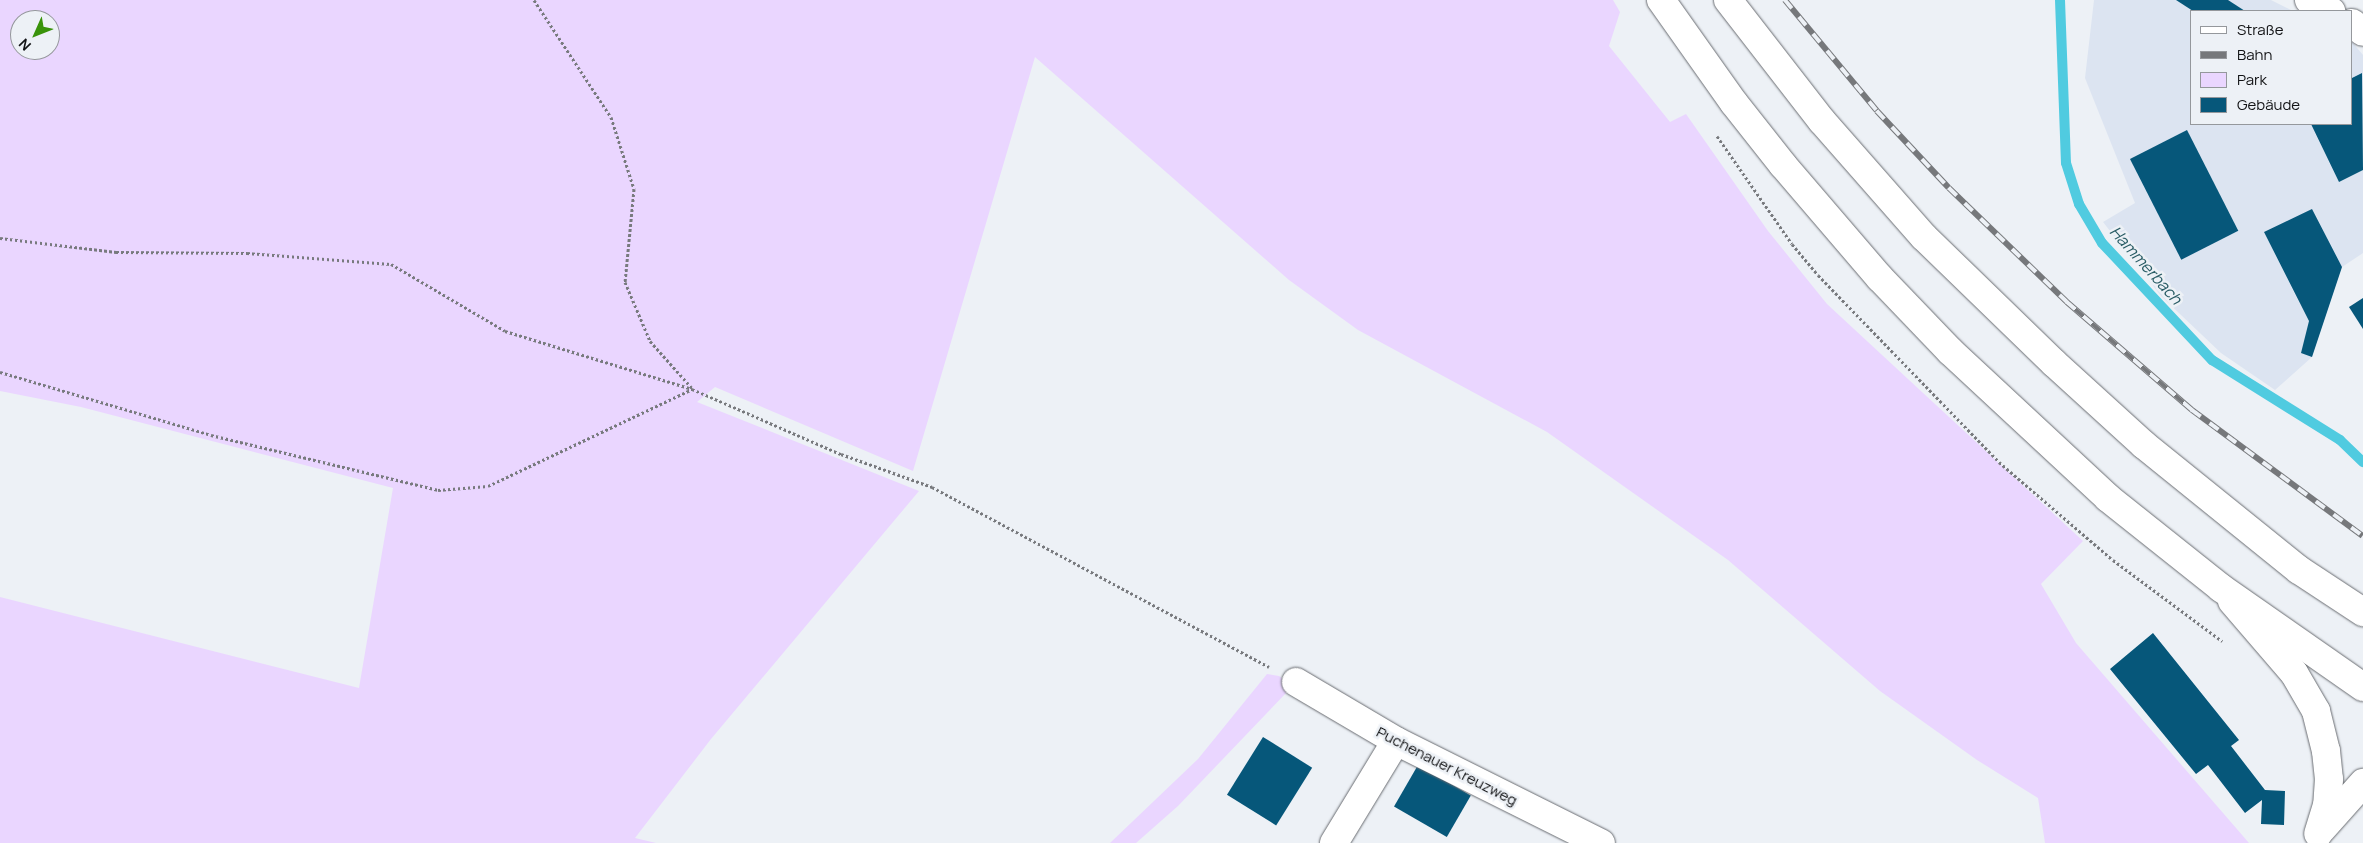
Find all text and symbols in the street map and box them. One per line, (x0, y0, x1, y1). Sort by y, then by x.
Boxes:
north arrow (10, 10, 60, 60)
legend (2190, 10, 2353, 125)
text: Straße (2237, 19, 2283, 40)
text: N (14, 35, 35, 55)
text: Bahn (2237, 44, 2272, 65)
text: Park (2237, 69, 2267, 90)
text: Gebäude (2237, 94, 2300, 115)
water label: Hammerbach (2106, 222, 2186, 308)
street label: Puchenauer Kreuzweg (1374, 723, 1520, 809)

